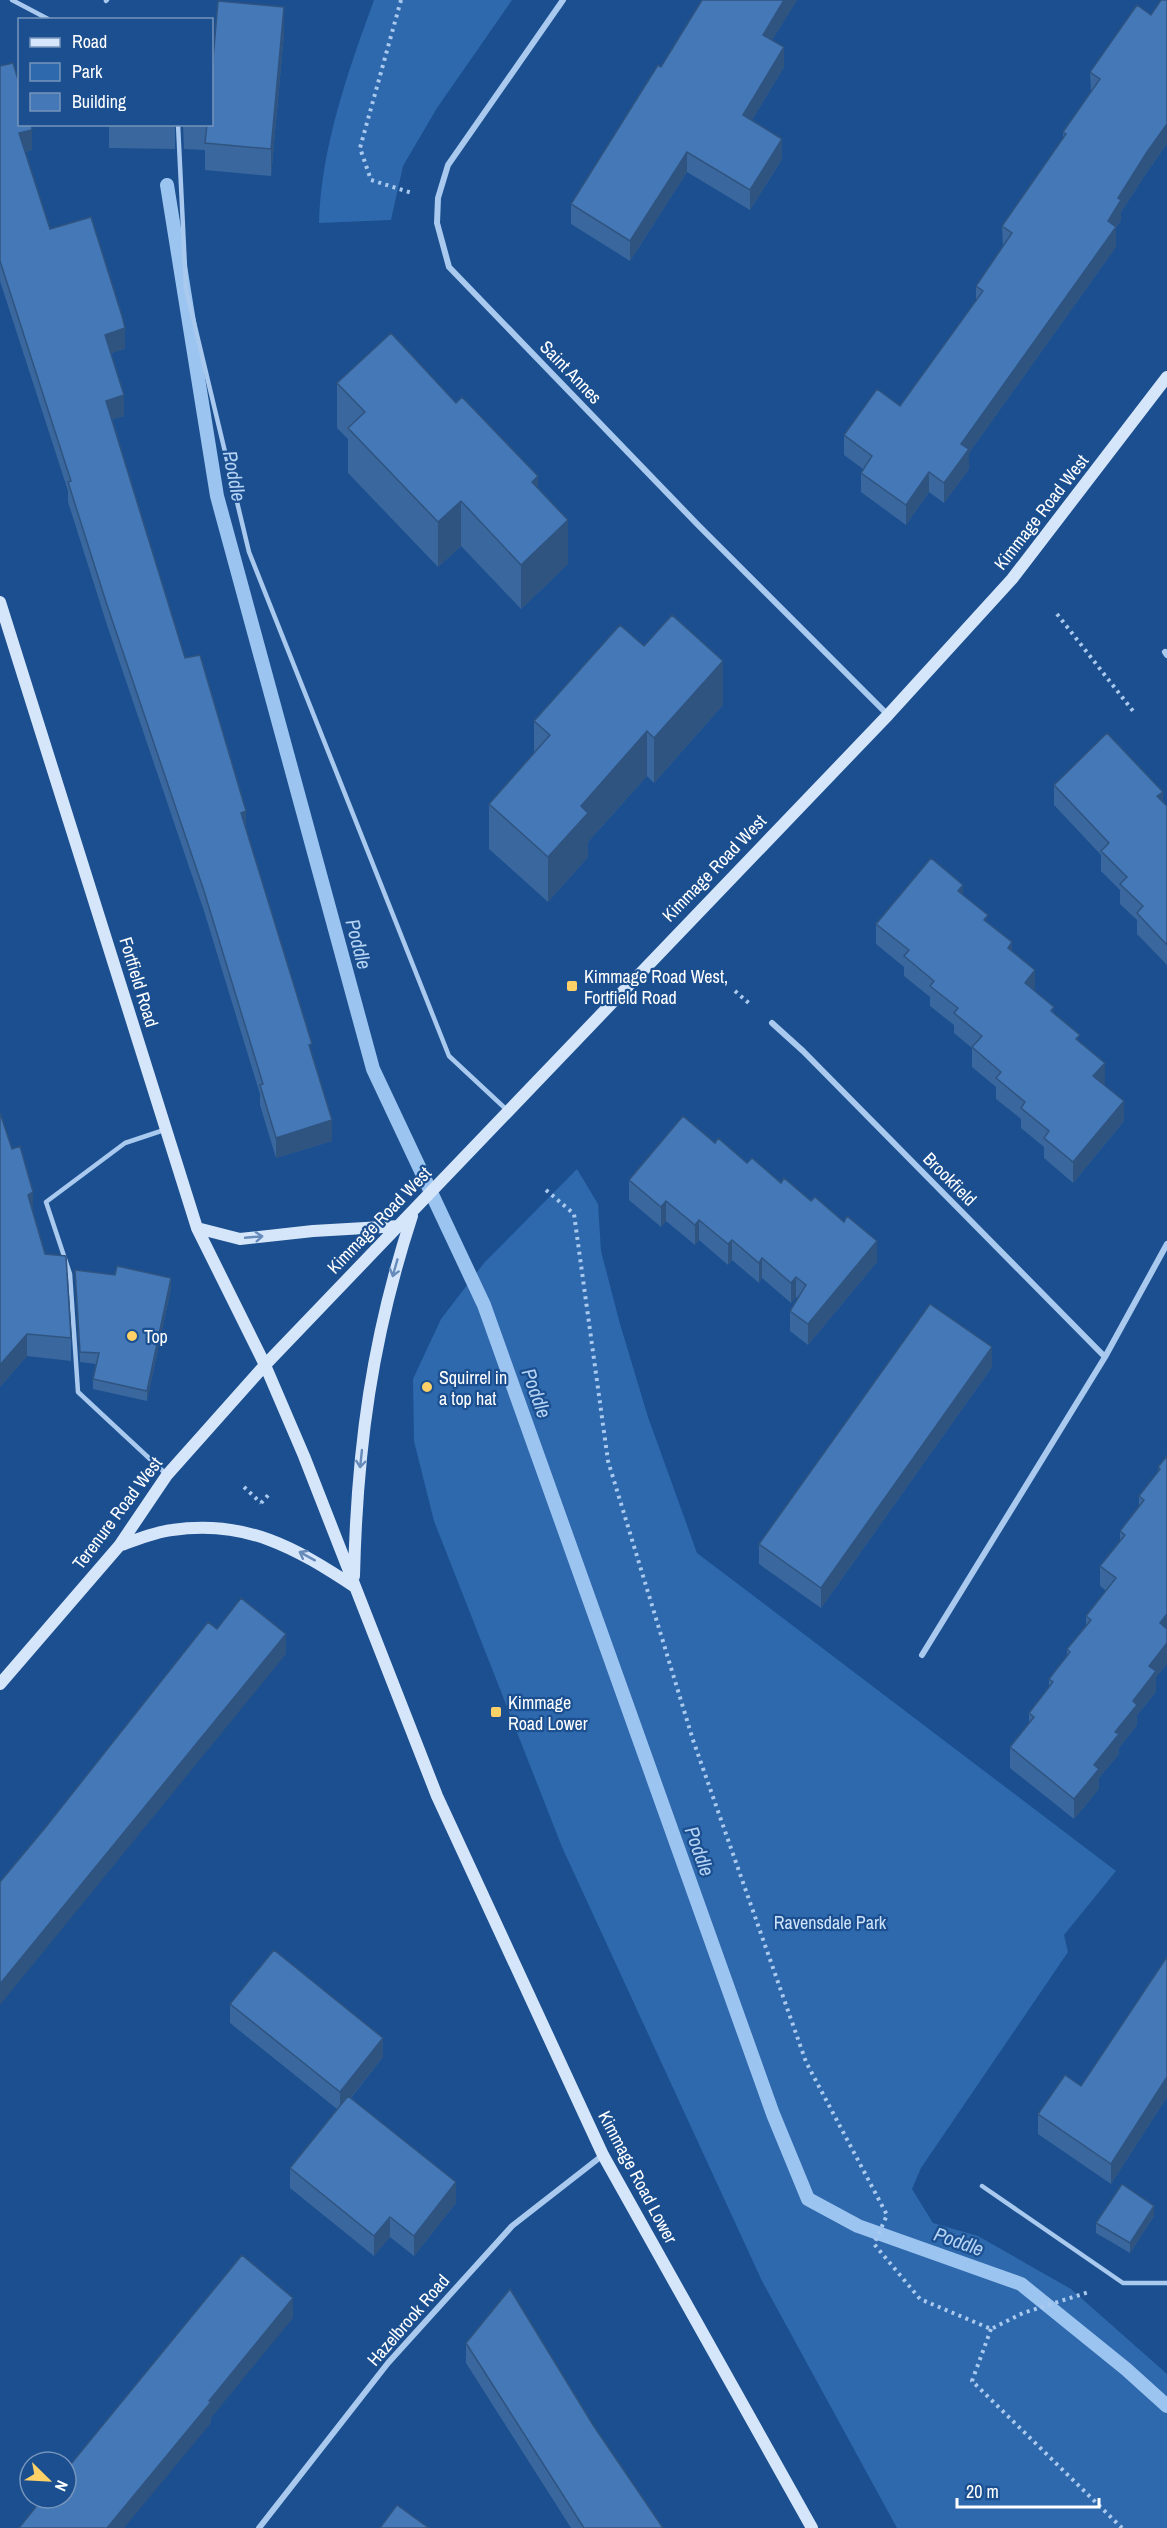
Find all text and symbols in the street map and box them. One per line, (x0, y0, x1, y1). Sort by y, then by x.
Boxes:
legend (18, 18, 213, 126)
text: Road (72, 29, 107, 54)
text: Park (72, 59, 103, 84)
text: Building (72, 89, 127, 114)
street label: Saint Annes (534, 335, 608, 409)
water label: Poddle (217, 448, 253, 504)
street label: Kimmage Road West (988, 449, 1094, 575)
street label: Kimmage Road West (656, 809, 772, 927)
water label: Poddle (339, 916, 379, 972)
street label: Fortfield Road (113, 934, 165, 1030)
place label: Kimmage Road West, Fortfield Road (584, 964, 728, 1010)
marker: Kimmage Road West, Fortfield Road (565, 979, 579, 993)
street label: Brookfield (918, 1147, 982, 1211)
street label: Kimmage Road West (321, 1161, 437, 1279)
one-way arrow (244, 1231, 264, 1242)
one-way arrow (389, 1258, 400, 1277)
place label: Top (144, 1324, 168, 1349)
marker: Top (125, 1329, 139, 1343)
water label: Poddle (516, 1364, 558, 1422)
place label: Squirrel in a top hat (439, 1365, 507, 1411)
marker: Squirrel in a top hat (420, 1380, 434, 1394)
one-way arrow (355, 1449, 366, 1468)
street label: Terenure Road West (66, 1452, 168, 1574)
one-way arrow (299, 1550, 316, 1562)
place label: Kimmage Road Lower (508, 1690, 588, 1736)
marker: Kimmage Road Lower (489, 1705, 503, 1719)
water label: Poddle (679, 1822, 721, 1880)
park label: Ravensdale Park (774, 1910, 887, 1935)
street label: Kimmage Road Lower (592, 2106, 684, 2248)
water label: Poddle (930, 2220, 988, 2262)
street label: Hazelbrook Road (361, 2269, 455, 2371)
north arrow (18, 2450, 78, 2510)
scale bar (957, 2471, 1100, 2509)
text: N (50, 2477, 74, 2495)
text: 20 m (966, 2479, 999, 2504)

